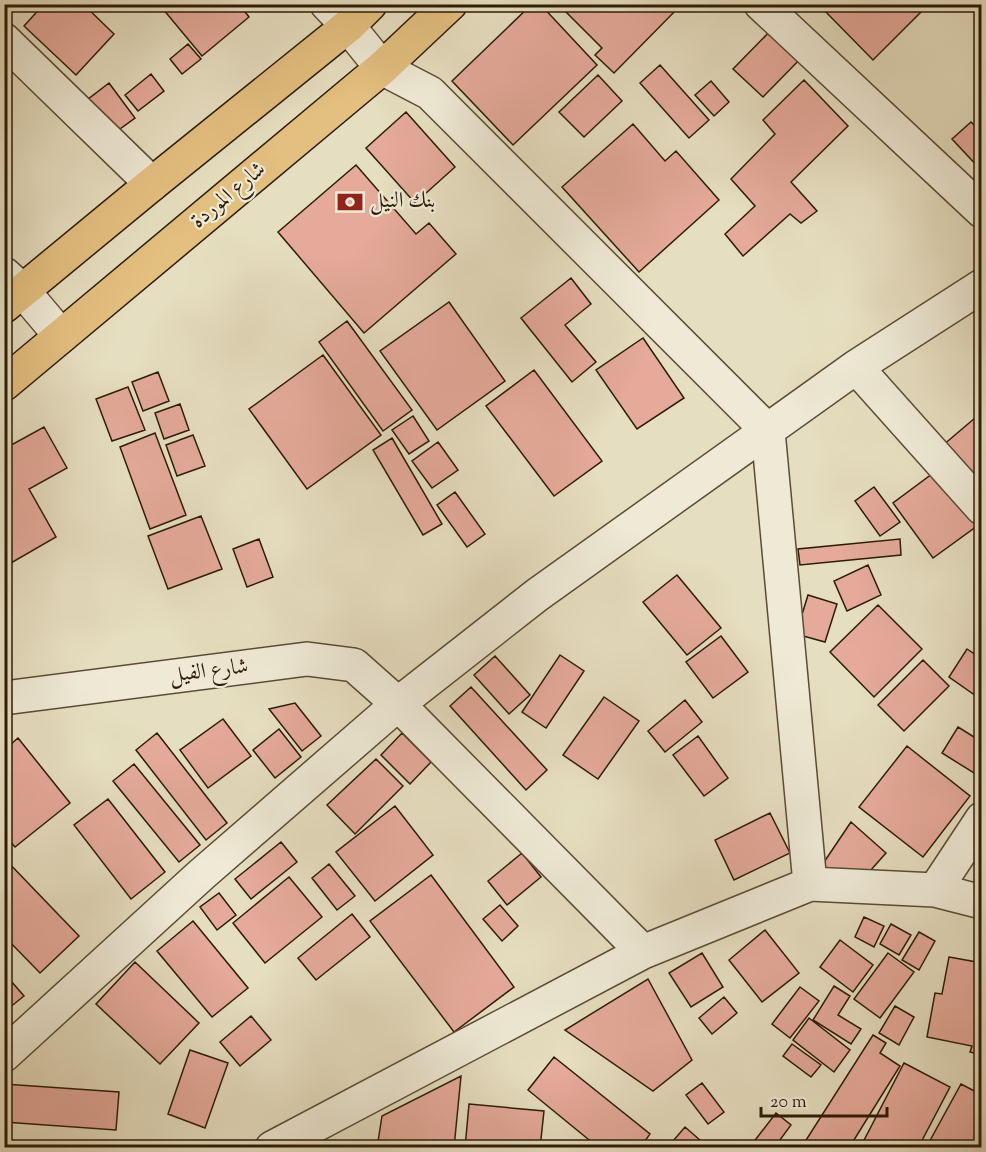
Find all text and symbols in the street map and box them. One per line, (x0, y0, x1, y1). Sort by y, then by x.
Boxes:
street label: شارع الموردة (184, 155, 274, 237)
place label: بنك النيل (370, 186, 435, 218)
bank icon: بنك النيل (335, 187, 365, 217)
street label: شارع الفيل (168, 651, 250, 693)
scale bar (761, 1080, 887, 1118)
text: 20 m (770, 1090, 807, 1116)

